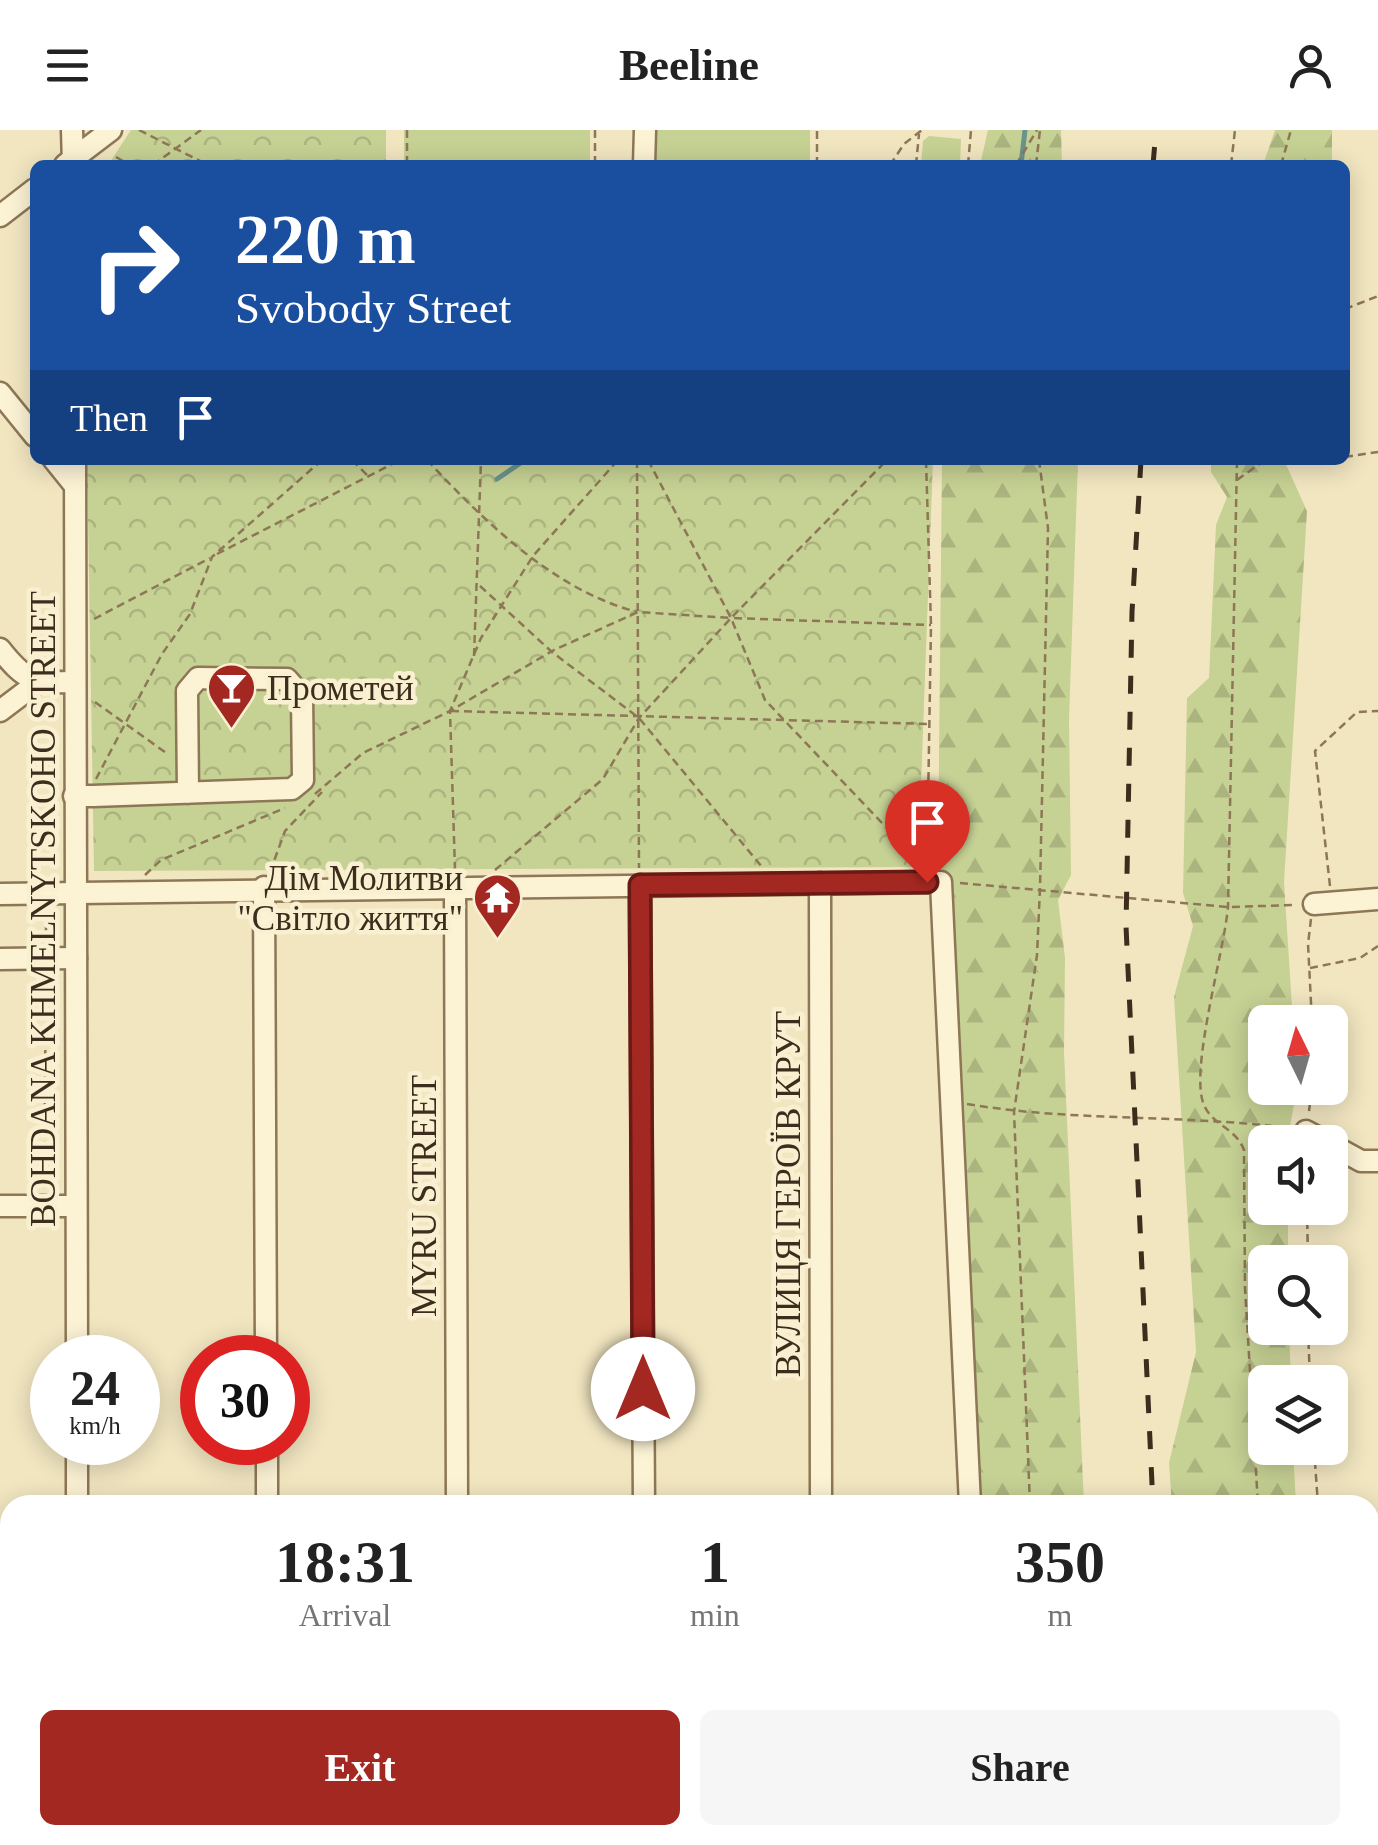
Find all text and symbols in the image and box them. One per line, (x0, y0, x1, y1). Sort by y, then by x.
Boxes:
icon: menu (40, 38, 95, 93)
icon: person (1283, 38, 1338, 93)
text: Beeline (619, 40, 759, 90)
icon: right (70, 200, 200, 330)
text: 220 m (235, 201, 416, 278)
text: Svobody Street (235, 283, 511, 333)
icon: arrive (168, 390, 223, 445)
text: Then (70, 397, 148, 439)
street label: BOHDANA KHMELNYTSKOHO STREET (24, 591, 63, 1227)
bar icon: Прометей (206, 662, 258, 730)
place label: Прометей (267, 669, 414, 708)
pin (885, 780, 970, 883)
icon: arrive (900, 795, 955, 850)
place label: Дім Молитви "Світло життя" (238, 859, 463, 938)
temple icon: Дім Молитви "Світло життя" (472, 872, 524, 940)
north arrow (1248, 1005, 1348, 1105)
map controls (1248, 1005, 1348, 1465)
street label: ВУЛИЦЯ ГЕРОЇВ КРУТ (769, 1011, 808, 1377)
street label: MYRU STREET (405, 1075, 444, 1317)
button: sound (1248, 1125, 1348, 1225)
button: search (1248, 1245, 1348, 1345)
speed limit sign: 30 (180, 1335, 310, 1465)
position arrow (591, 1337, 695, 1441)
text: 24 (70, 1360, 120, 1416)
button: layers (1248, 1365, 1348, 1465)
text: km/h (69, 1412, 121, 1439)
text: 18:31 (275, 1529, 415, 1595)
text: 1 (700, 1529, 730, 1595)
text: 350 (1015, 1529, 1105, 1595)
text: Arrival (299, 1597, 391, 1633)
text: min (690, 1597, 740, 1633)
text: m (1047, 1597, 1072, 1633)
button: Exit (40, 1710, 680, 1825)
button: Share (700, 1710, 1340, 1825)

